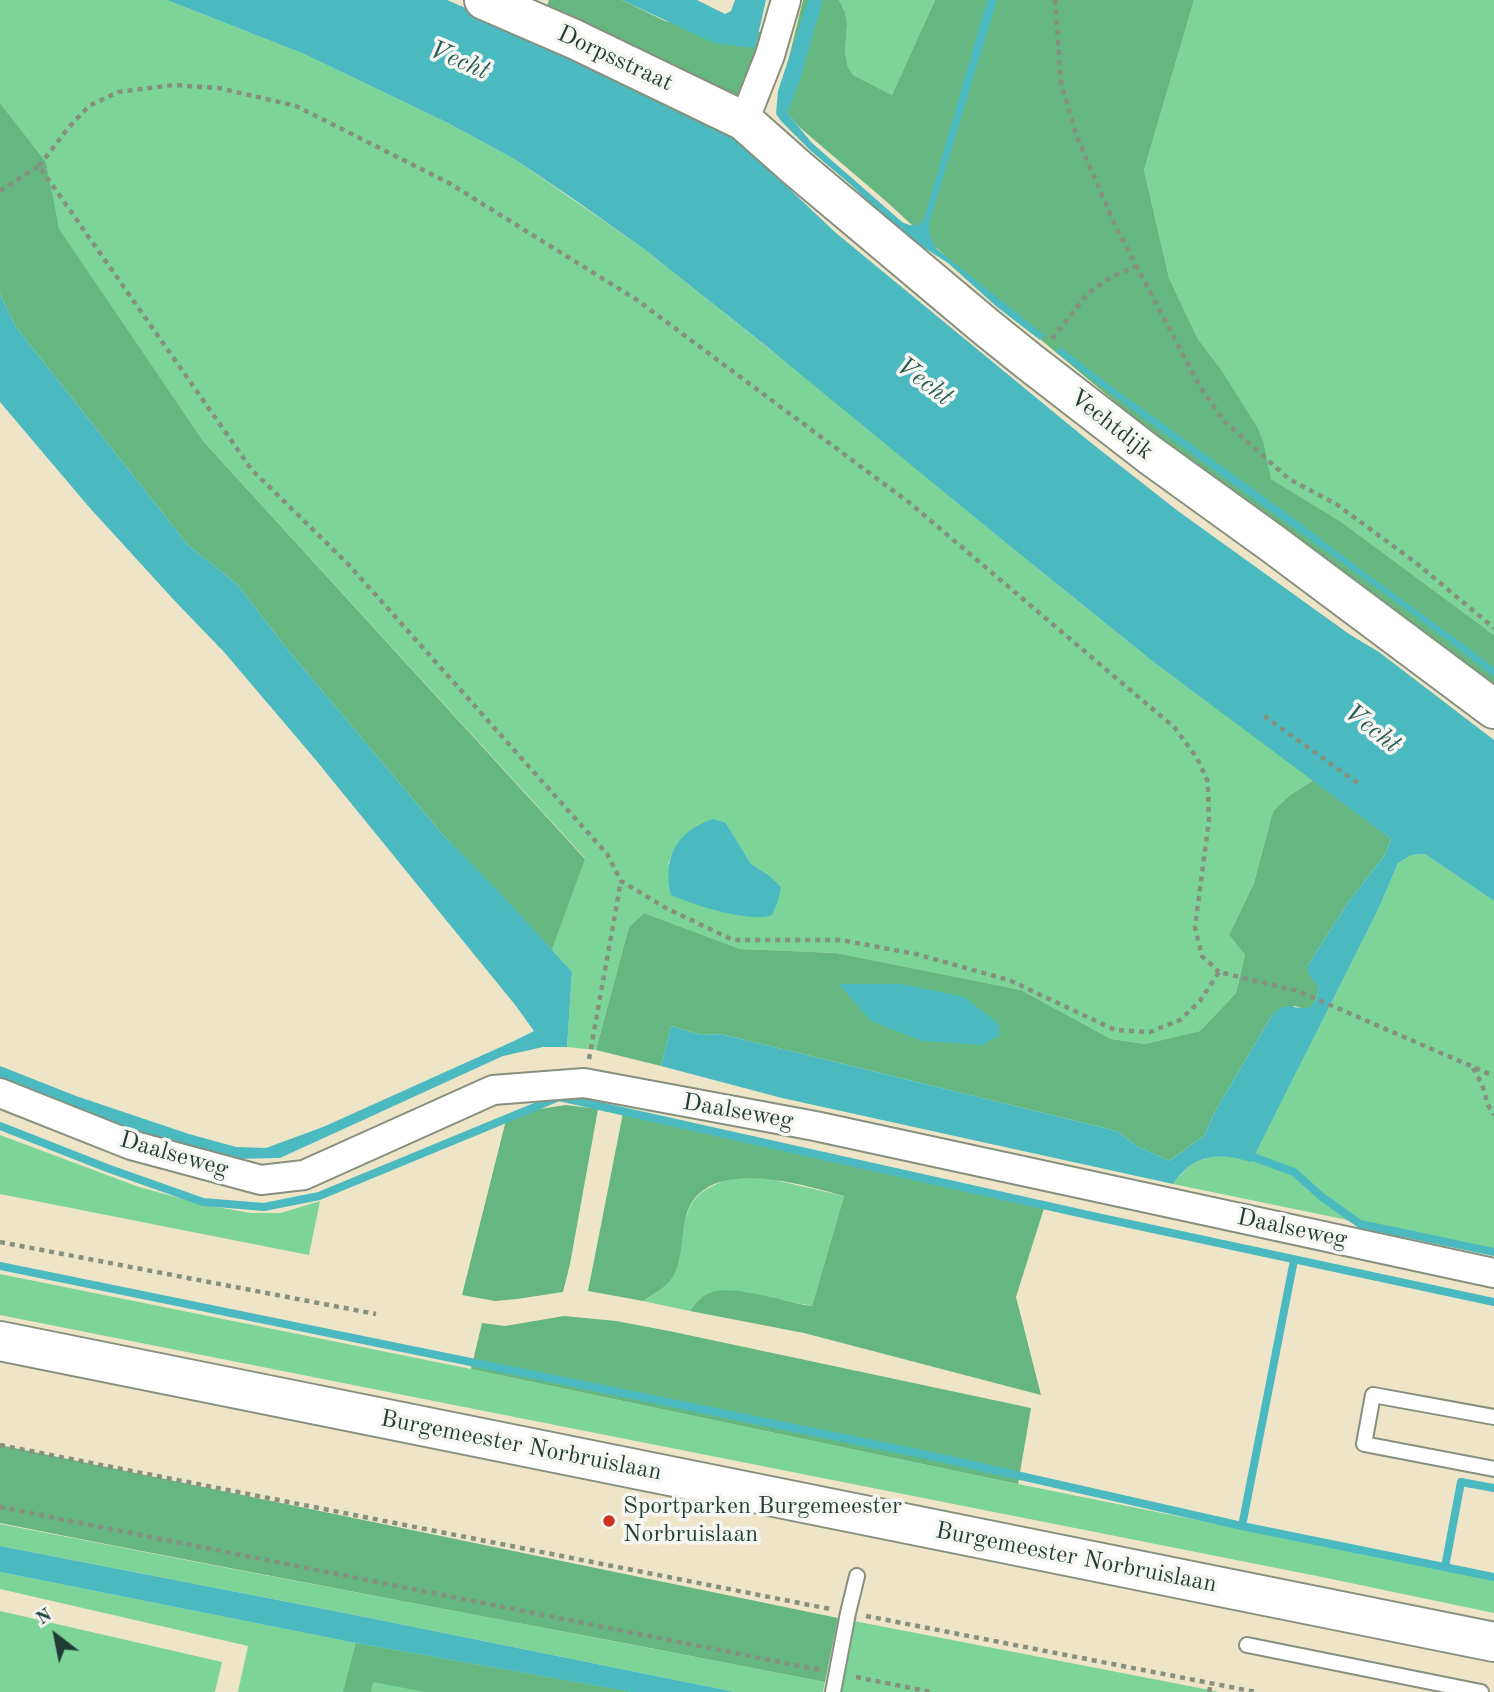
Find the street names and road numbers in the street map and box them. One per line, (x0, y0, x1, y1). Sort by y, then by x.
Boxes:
street label: Dorpsstraat (553, 20, 677, 98)
street label: Vechtdijk (1063, 383, 1159, 467)
street label: Daalseweg (680, 1088, 796, 1136)
street label: Daalseweg (116, 1126, 232, 1184)
street label: Daalseweg (1234, 1203, 1350, 1255)
street label: Burgemeester Norbruislaan (378, 1405, 664, 1487)
street label: Burgemeester Norbruislaan (933, 1517, 1219, 1599)

